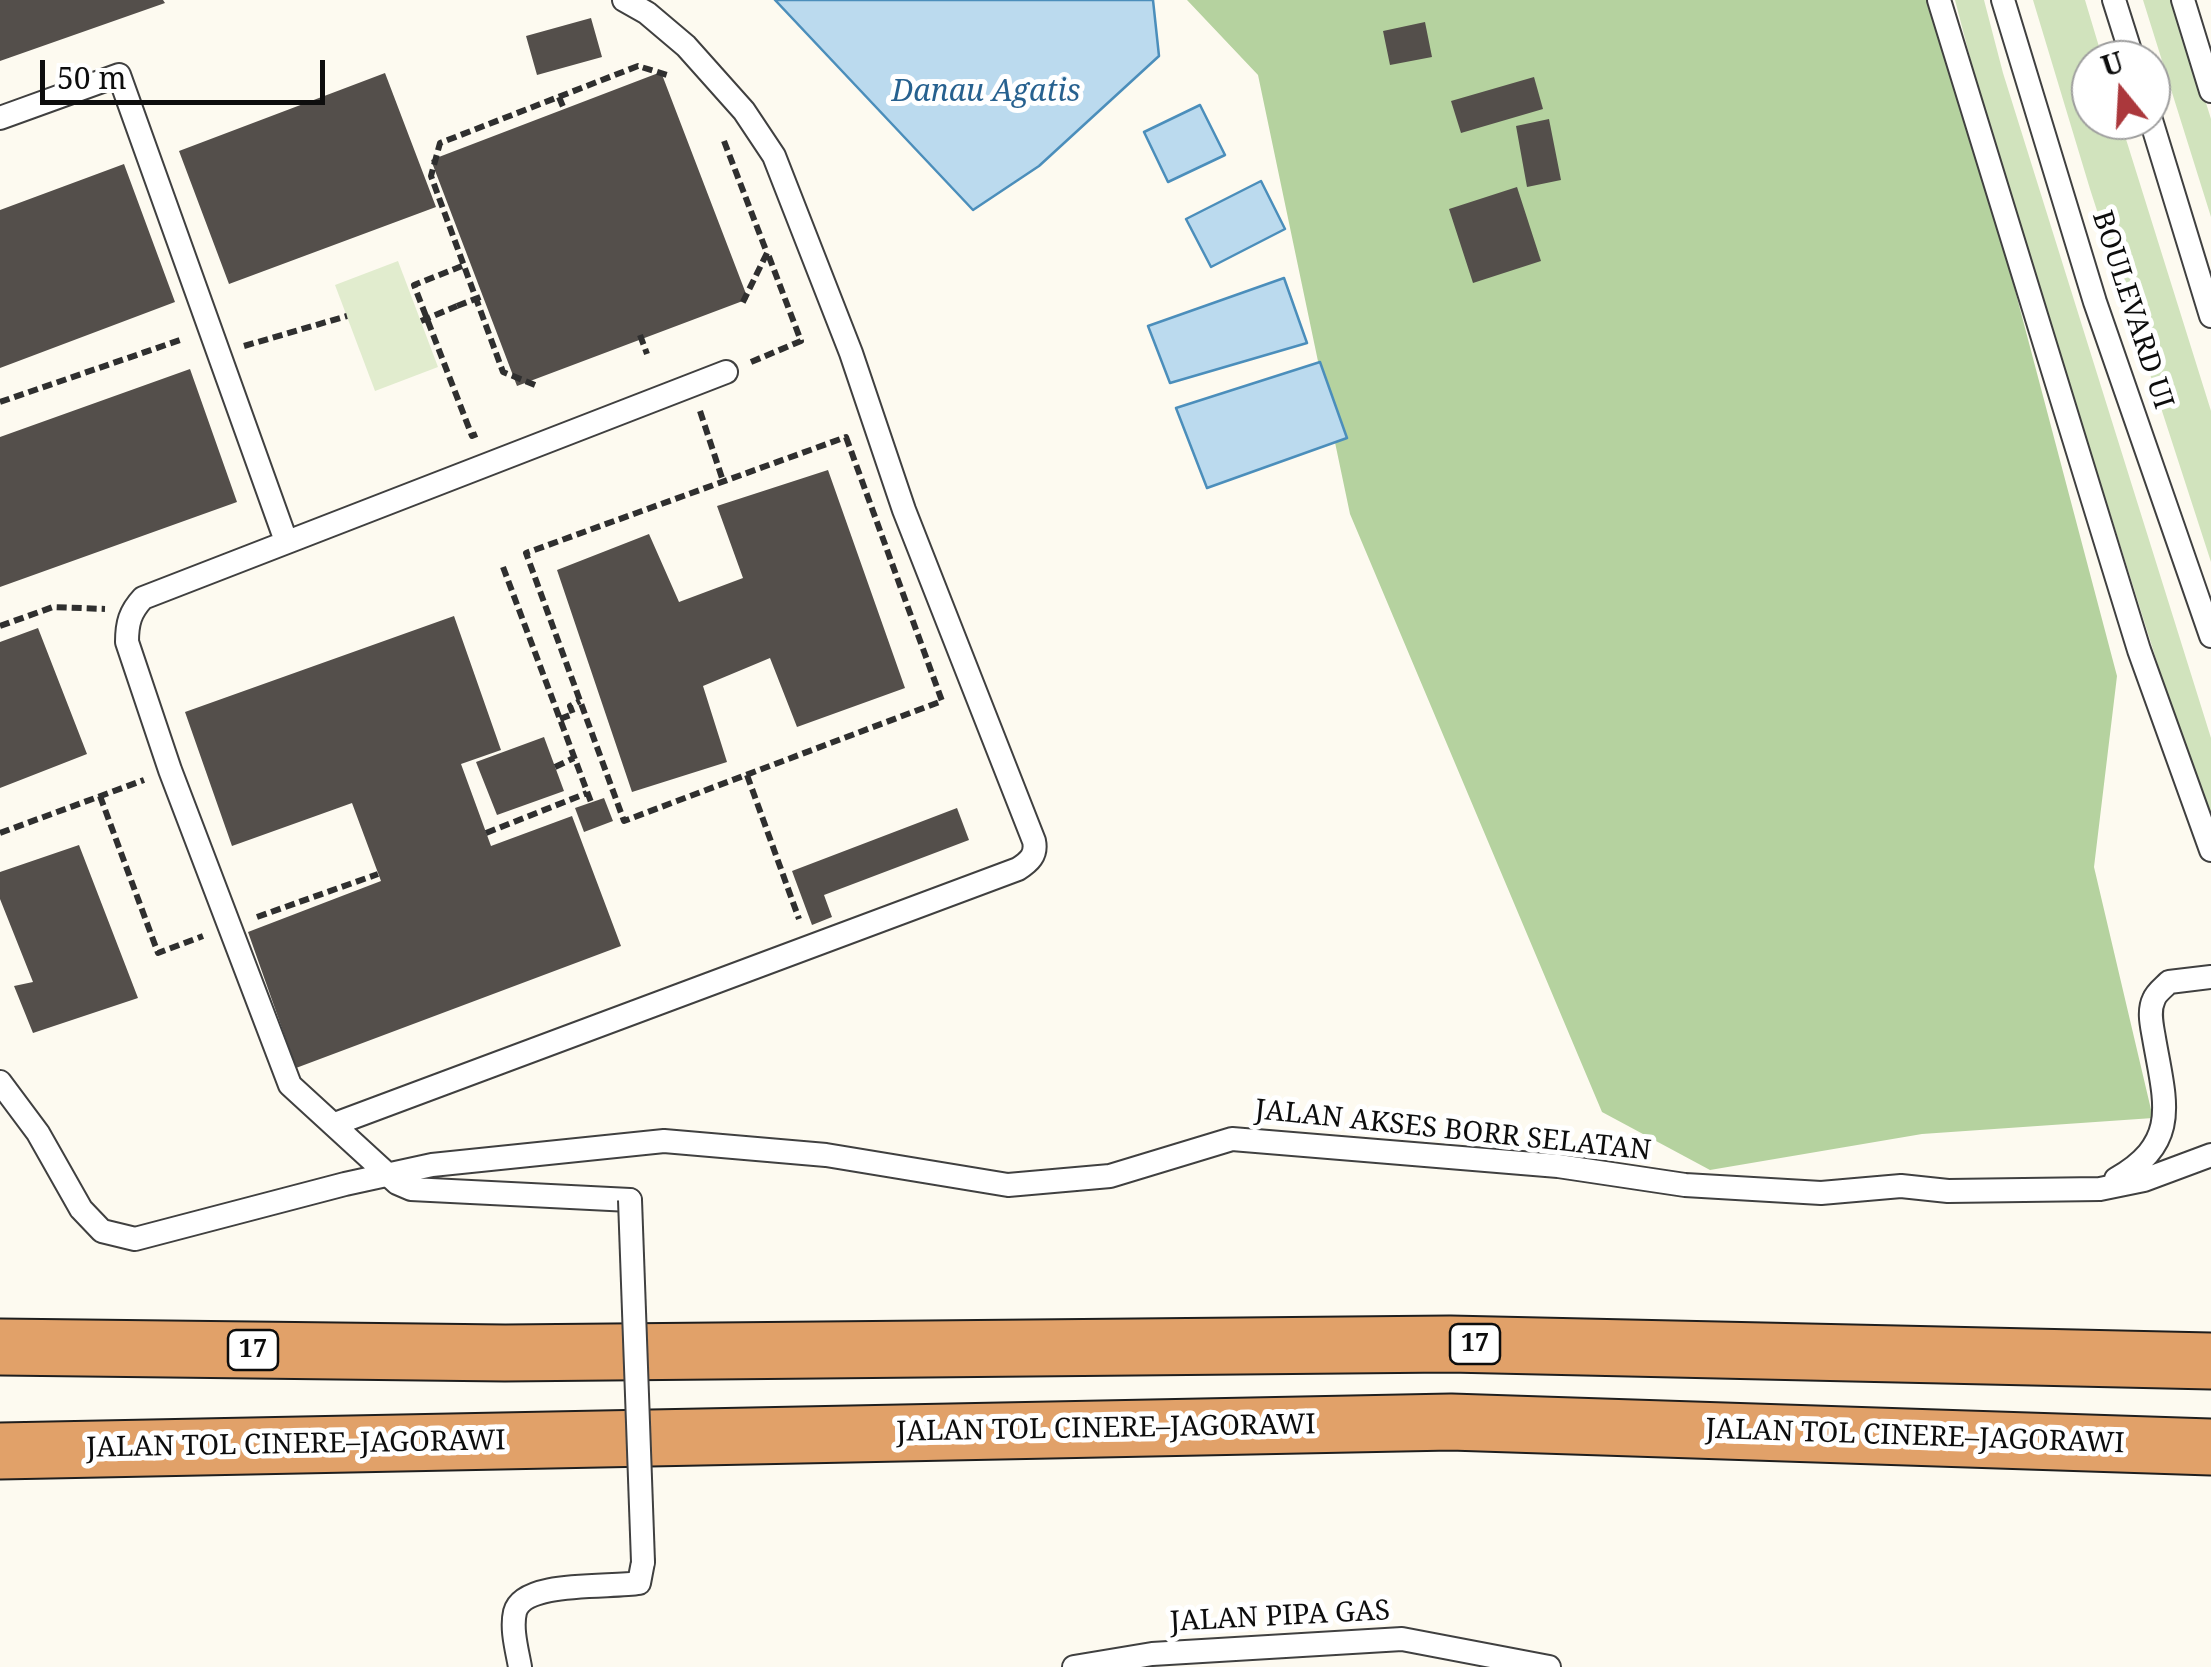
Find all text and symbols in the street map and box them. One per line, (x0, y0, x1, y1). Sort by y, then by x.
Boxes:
scale bar (45, 40, 330, 102)
north arrow (2071, 40, 2171, 140)
text: U (2097, 42, 2128, 85)
text: 50 m (57, 57, 127, 98)
water label: Danau Agatis (892, 74, 1080, 110)
street label: BOULEVARD UI (2084, 207, 2180, 413)
street label: JALAN AKSES BORR SELATAN (1253, 1093, 1653, 1169)
road number: 17 (1450, 1324, 1500, 1364)
road number: 17 (228, 1330, 278, 1370)
street label: JALAN TOL CINERE–JAGORAWI (896, 1409, 1316, 1449)
street label: JALAN TOL CINERE–JAGORAWI (1705, 1413, 2125, 1461)
street label: JALAN TOL CINERE–JAGORAWI (86, 1425, 506, 1465)
street label: JALAN PIPA GAS (1169, 1594, 1391, 1640)

